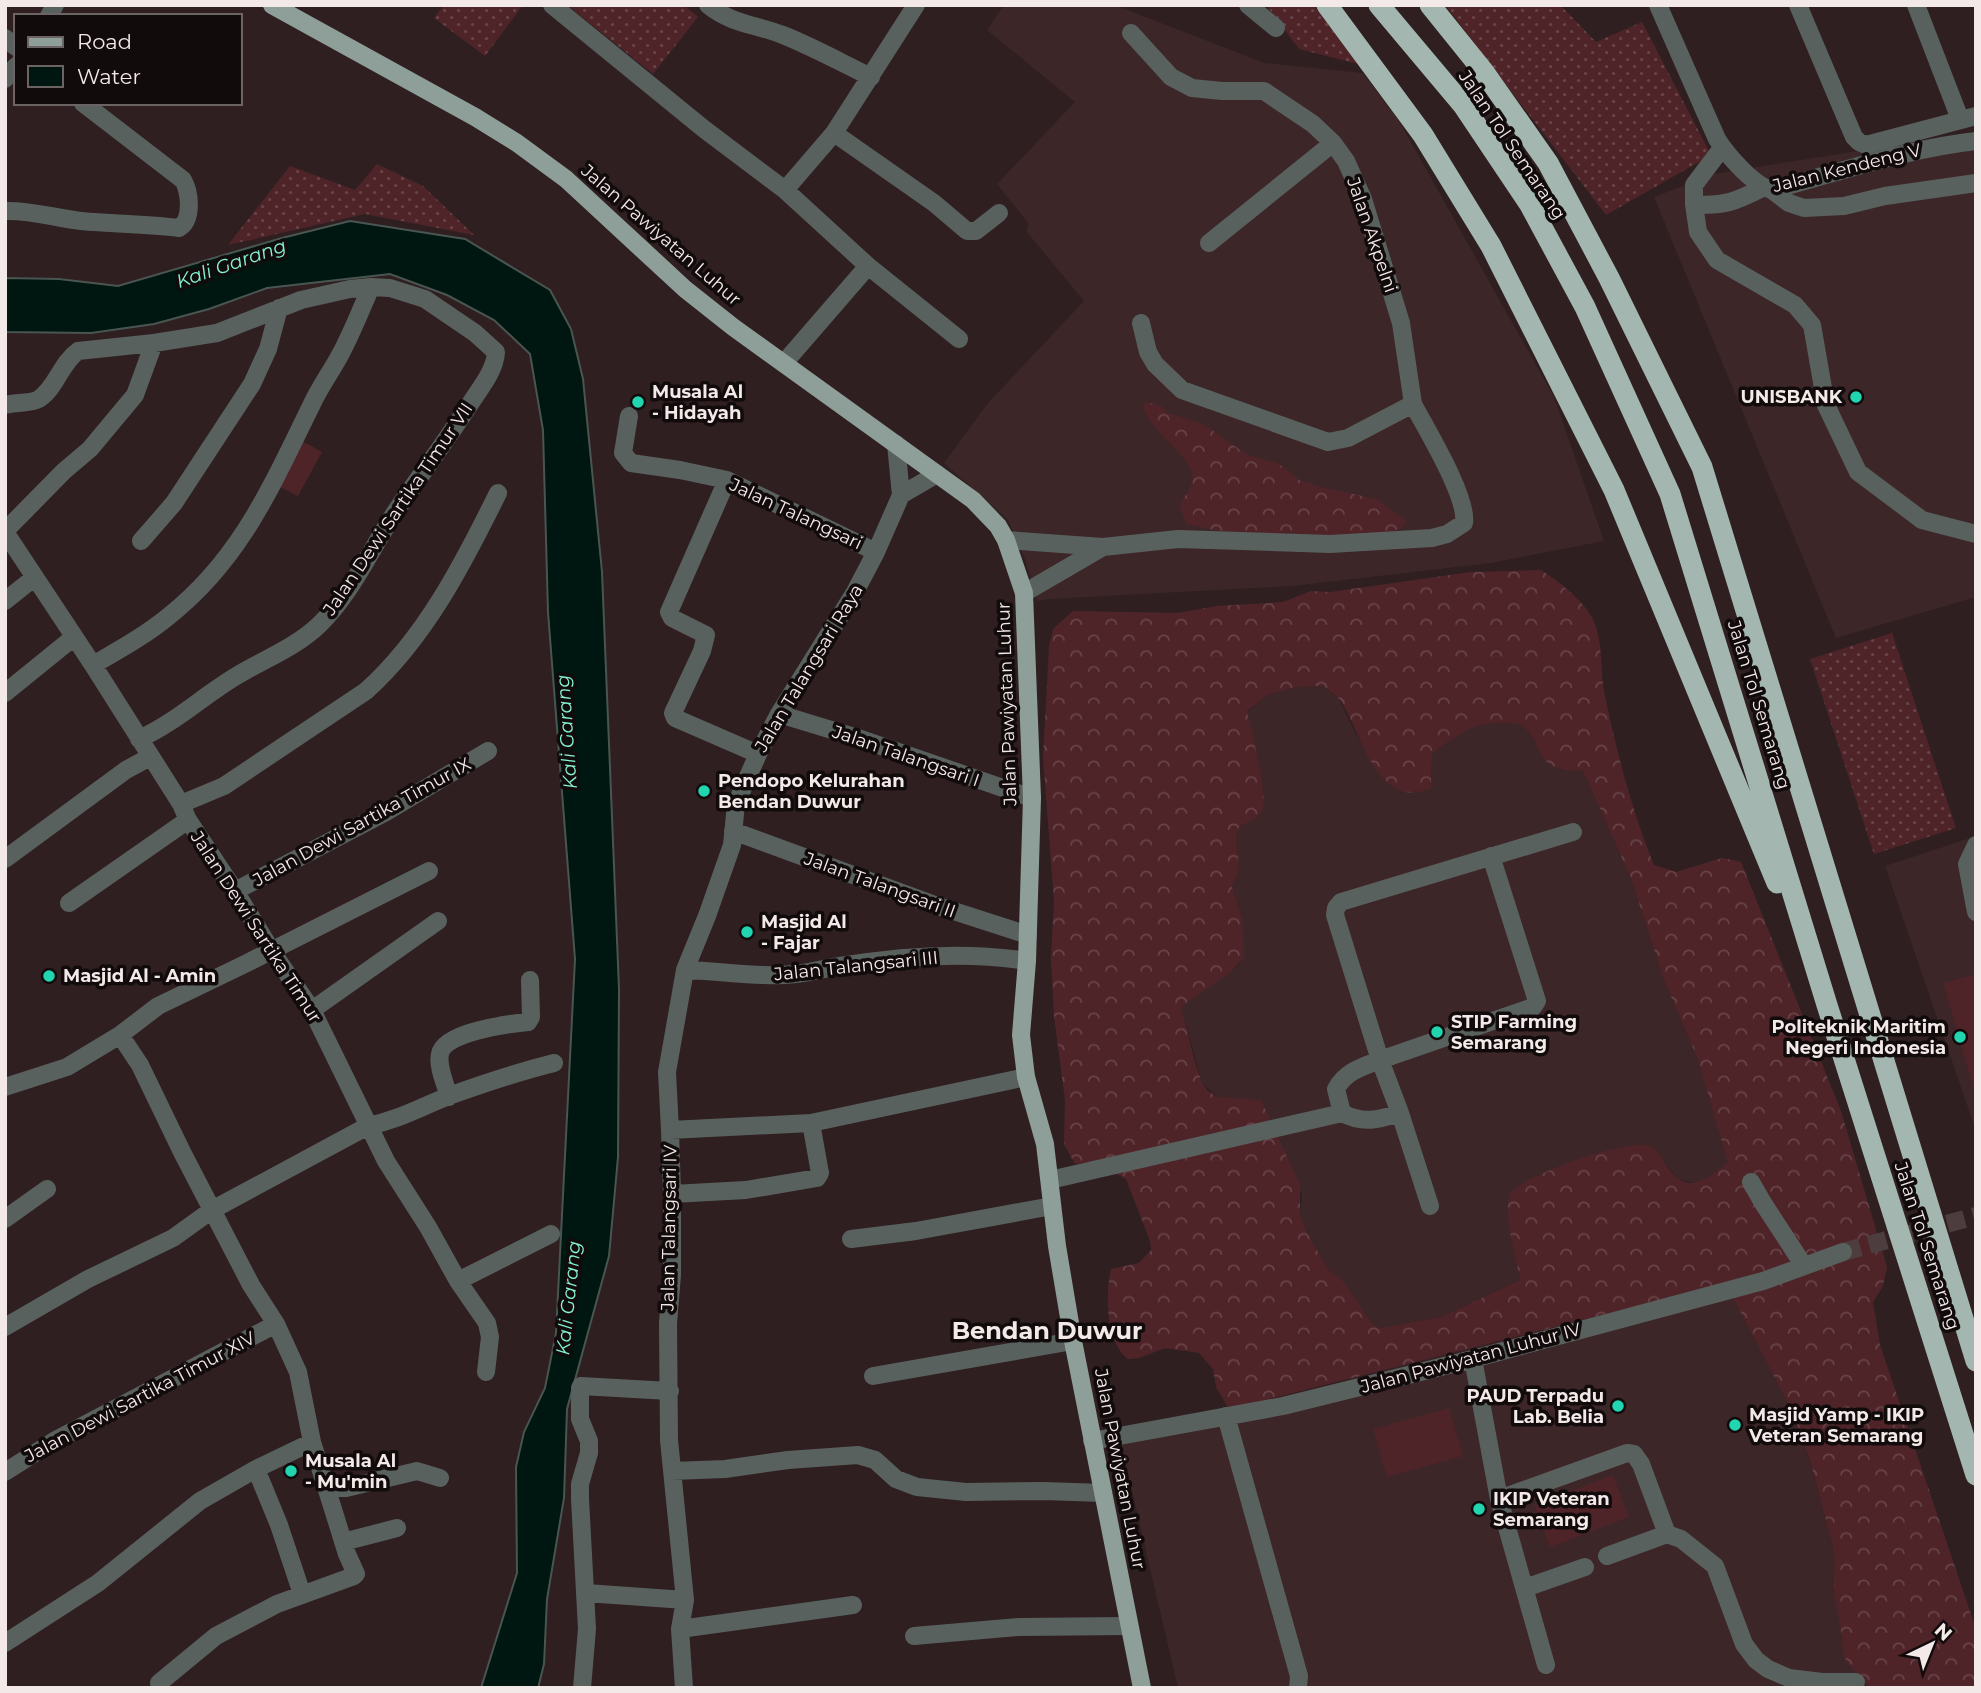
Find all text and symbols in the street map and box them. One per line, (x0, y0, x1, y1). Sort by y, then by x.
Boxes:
legend (14, 14, 242, 105)
text: Road (77, 29, 132, 54)
text: Water (77, 64, 141, 89)
street label: Jalan Tol Semarang (1453, 65, 1570, 224)
street label: Jalan Kendeng V (1770, 139, 1924, 197)
street label: Jalan Pawiyatan Luhur (576, 159, 745, 310)
street label: Jalan Akpelni (1342, 174, 1402, 296)
water label: Kali Garang (173, 234, 289, 293)
place label: Musala Al - Hidayah (652, 381, 743, 424)
place label: UNISBANK (1740, 386, 1843, 408)
marker: UNISBANK (1848, 389, 1864, 405)
marker: Musala Al - Hidayah (630, 394, 646, 410)
street label: Jalan Dewi Sartika Timur VII (318, 399, 477, 620)
street label: Jalan Talangsari (725, 473, 866, 554)
street label: Jalan Talangsari Raya (750, 580, 868, 757)
street label: Jalan Pawiyatan Luhur (992, 602, 1022, 807)
street label: Jalan Tol Semarang (1723, 617, 1795, 792)
water label: Kali Garang (551, 674, 582, 790)
street label: Jalan Talangsari I (829, 720, 982, 791)
street label: Jalan Dewi Sartika Timur IX (248, 753, 475, 892)
place label: Pendopo Kelurahan Bendan Duwur (718, 770, 905, 813)
marker: Pendopo Kelurahan Bendan Duwur (696, 783, 712, 799)
street label: Jalan Dewi Sartika Timur (185, 826, 326, 1027)
street label: Jalan Talangsari II (800, 847, 959, 923)
place label: Masjid Al - Fajar (761, 911, 847, 954)
marker: Masjid Al - Fajar (739, 924, 755, 940)
street label: Jalan Talangsari III (772, 946, 939, 986)
place label: Masjid Al - Amin (63, 965, 216, 987)
marker: Masjid Al - Amin (41, 968, 57, 984)
place label: STIP Farming Semarang (1451, 1011, 1577, 1054)
place label: Politeknik Maritim Negeri Indonesia (1772, 1016, 1946, 1059)
marker: STIP Farming Semarang (1429, 1024, 1445, 1040)
marker: Politeknik Maritim Negeri Indonesia (1952, 1029, 1968, 1045)
street label: Jalan Talangsari IV (657, 1144, 681, 1312)
street label: Jalan Tol Semarang (1889, 1158, 1965, 1333)
water label: Kali Garang (551, 1240, 586, 1356)
district label: Bendan Duwur (952, 1316, 1142, 1345)
street label: Jalan Pawiyatan Luhur IV (1358, 1318, 1584, 1398)
street label: Jalan Dewi Sartika Timur XIV (20, 1327, 259, 1468)
street label: Jalan Pawiyatan Luhur (1090, 1366, 1150, 1571)
place label: PAUD Terpadu Lab. Belia (1467, 1385, 1604, 1428)
marker: PAUD Terpadu Lab. Belia (1610, 1398, 1626, 1414)
place label: Masjid Yamp - IKIP Veteran Semarang (1748, 1404, 1924, 1447)
marker: Masjid Yamp - IKIP Veteran Semarang (1727, 1417, 1743, 1433)
place label: Musala Al - Mu'min (305, 1450, 396, 1493)
marker: Musala Al - Mu'min (283, 1463, 299, 1479)
place label: IKIP Veteran Semarang (1493, 1488, 1610, 1531)
marker: IKIP Veteran Semarang (1471, 1501, 1487, 1517)
north arrow (1897, 1609, 1967, 1679)
text: N (1930, 1618, 1957, 1646)

